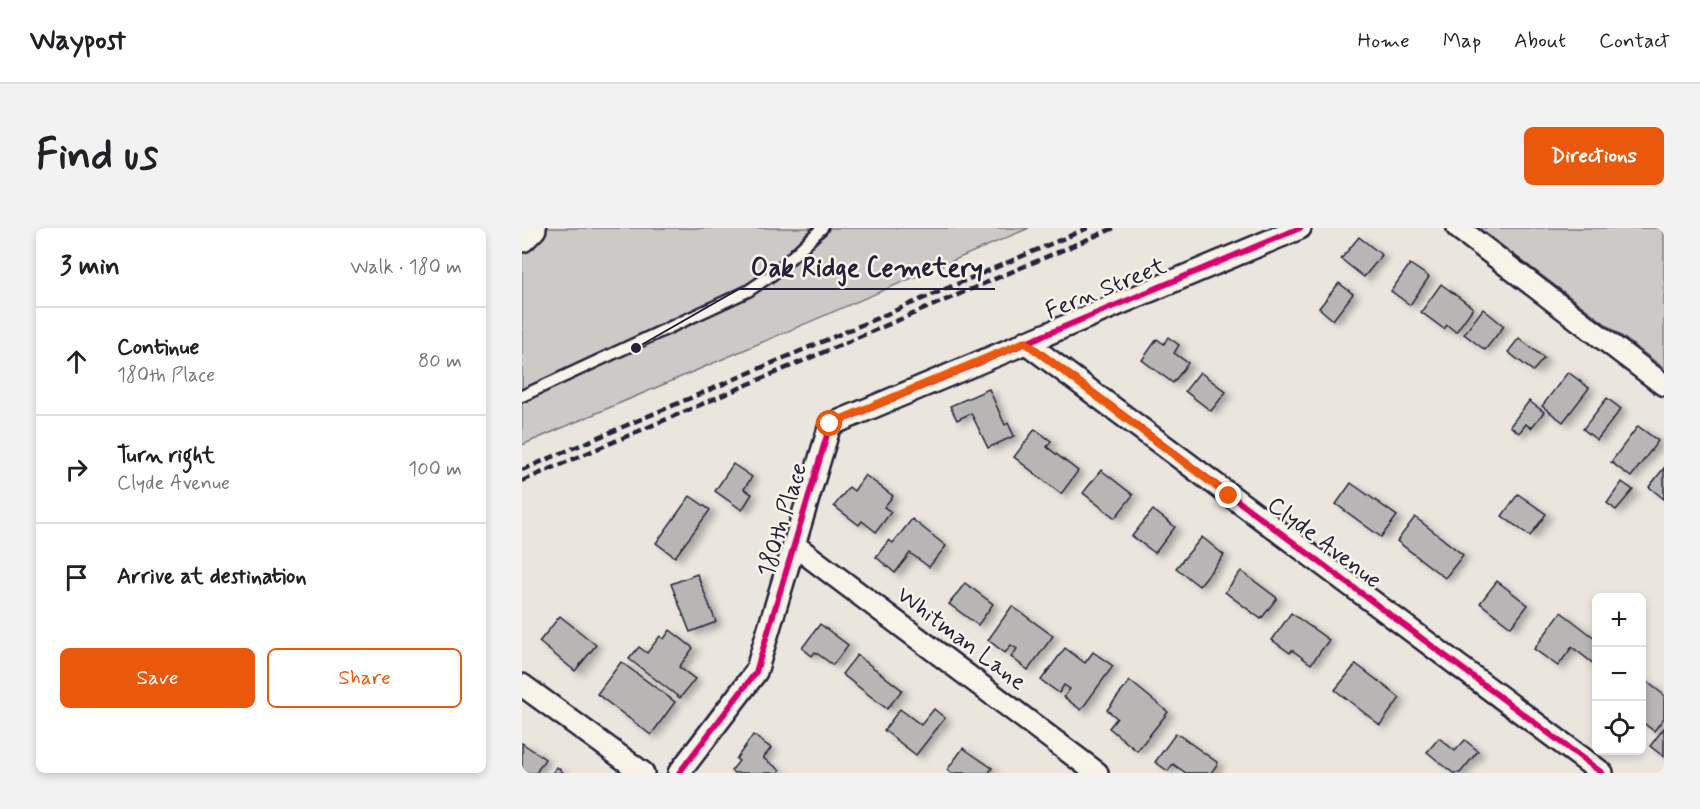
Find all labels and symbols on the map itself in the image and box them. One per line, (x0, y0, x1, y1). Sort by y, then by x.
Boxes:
callout: Oak Ridge Cemetery (739, 245, 995, 289)
street label: Fern Street (1041, 251, 1171, 327)
text: Oak Ridge Cemetery (751, 252, 983, 287)
route start (816, 410, 842, 436)
street label: 180th Place (751, 459, 815, 581)
route end (1215, 482, 1241, 508)
street label: Clyde Avenue (1261, 490, 1387, 596)
street label: Whitman Lane (890, 580, 1032, 698)

